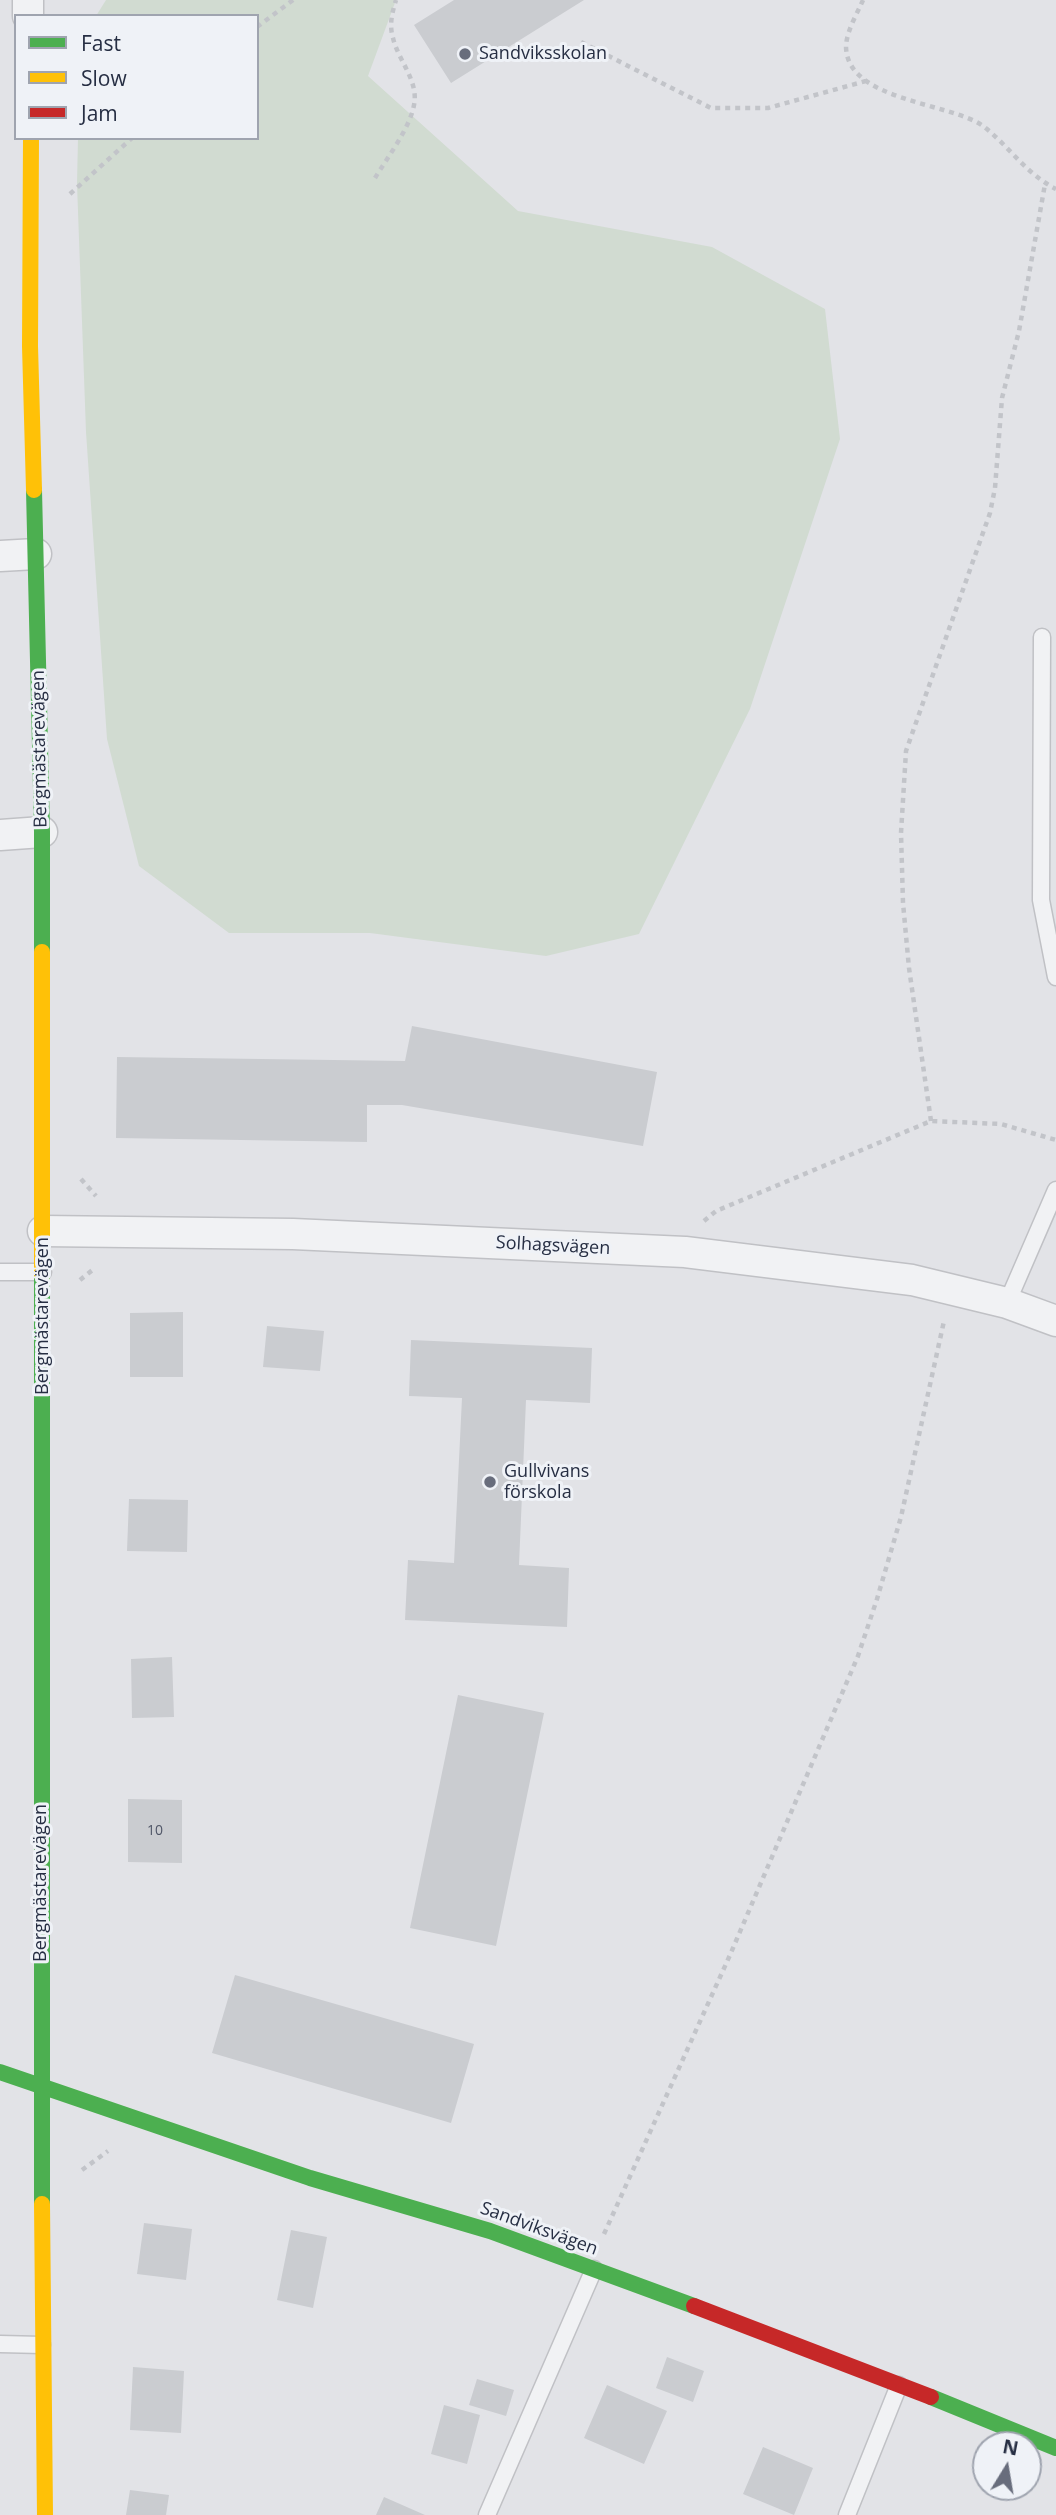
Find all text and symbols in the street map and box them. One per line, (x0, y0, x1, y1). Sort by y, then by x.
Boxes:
legend (14, 14, 259, 140)
text: Fast (81, 29, 121, 57)
place label: Sandviksskolan (479, 43, 607, 65)
marker: Sandviksskolan (457, 46, 473, 62)
text: Slow (81, 64, 127, 92)
text: Jam (81, 99, 118, 127)
street label: Bergmästarevägen (28, 670, 52, 828)
street label: Solhagsvägen (495, 1232, 611, 1260)
street label: Bergmästarevägen (32, 1237, 54, 1395)
place label: Gullvivans förskola (504, 1461, 589, 1504)
marker: Gullvivans förskola (482, 1474, 498, 1490)
street label: Bergmästarevägen (30, 1804, 52, 1962)
house number: 10 (147, 1823, 163, 1839)
street label: Sandviksvägen (477, 2198, 601, 2260)
north arrow (972, 2431, 1042, 2501)
text: N (1001, 2433, 1021, 2462)

